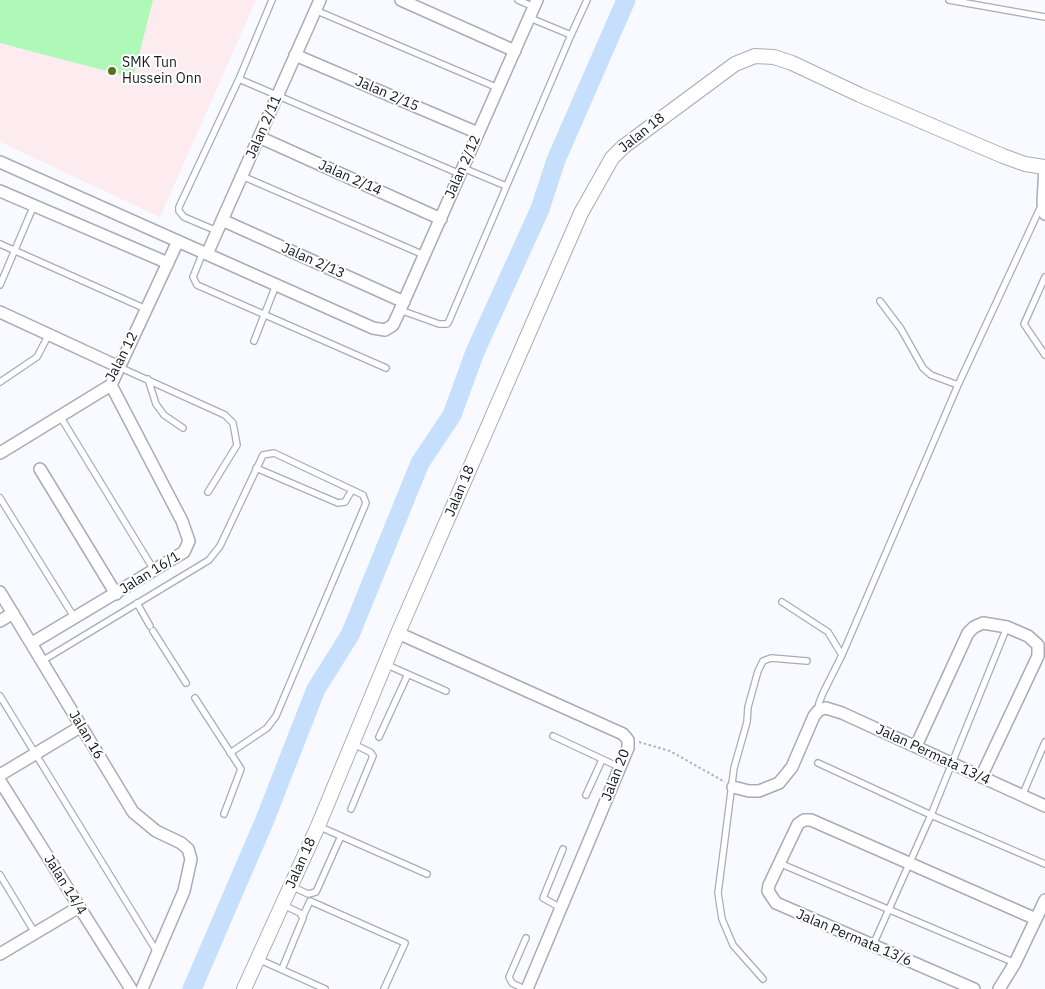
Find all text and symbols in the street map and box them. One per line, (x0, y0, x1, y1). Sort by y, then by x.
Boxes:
place label: SMK Tun Hussein Onn (122, 55, 202, 88)
marker: SMK Tun Hussein Onn (106, 65, 118, 77)
street label: Jalan 2/15 (353, 73, 421, 115)
street label: Jalan 2/11 (243, 93, 285, 161)
street label: Jalan 18 (616, 109, 668, 157)
street label: Jalan 2/12 (442, 133, 484, 201)
street label: Jalan 2/14 (316, 157, 384, 199)
street label: Jalan 2/13 (279, 240, 347, 282)
street label: Jalan 12 (102, 329, 142, 385)
street label: Jalan 18 (442, 463, 478, 519)
street label: Jalan 16/1 (117, 548, 183, 598)
street label: Jalan 16 (65, 708, 107, 762)
street label: Jalan Permata 13/4 (873, 721, 993, 789)
street label: Jalan 20 (598, 747, 634, 803)
street label: Jalan 18 (282, 835, 320, 891)
street label: Jalan 14/4 (40, 852, 90, 918)
street label: Jalan Permata 13/6 (794, 906, 914, 970)

